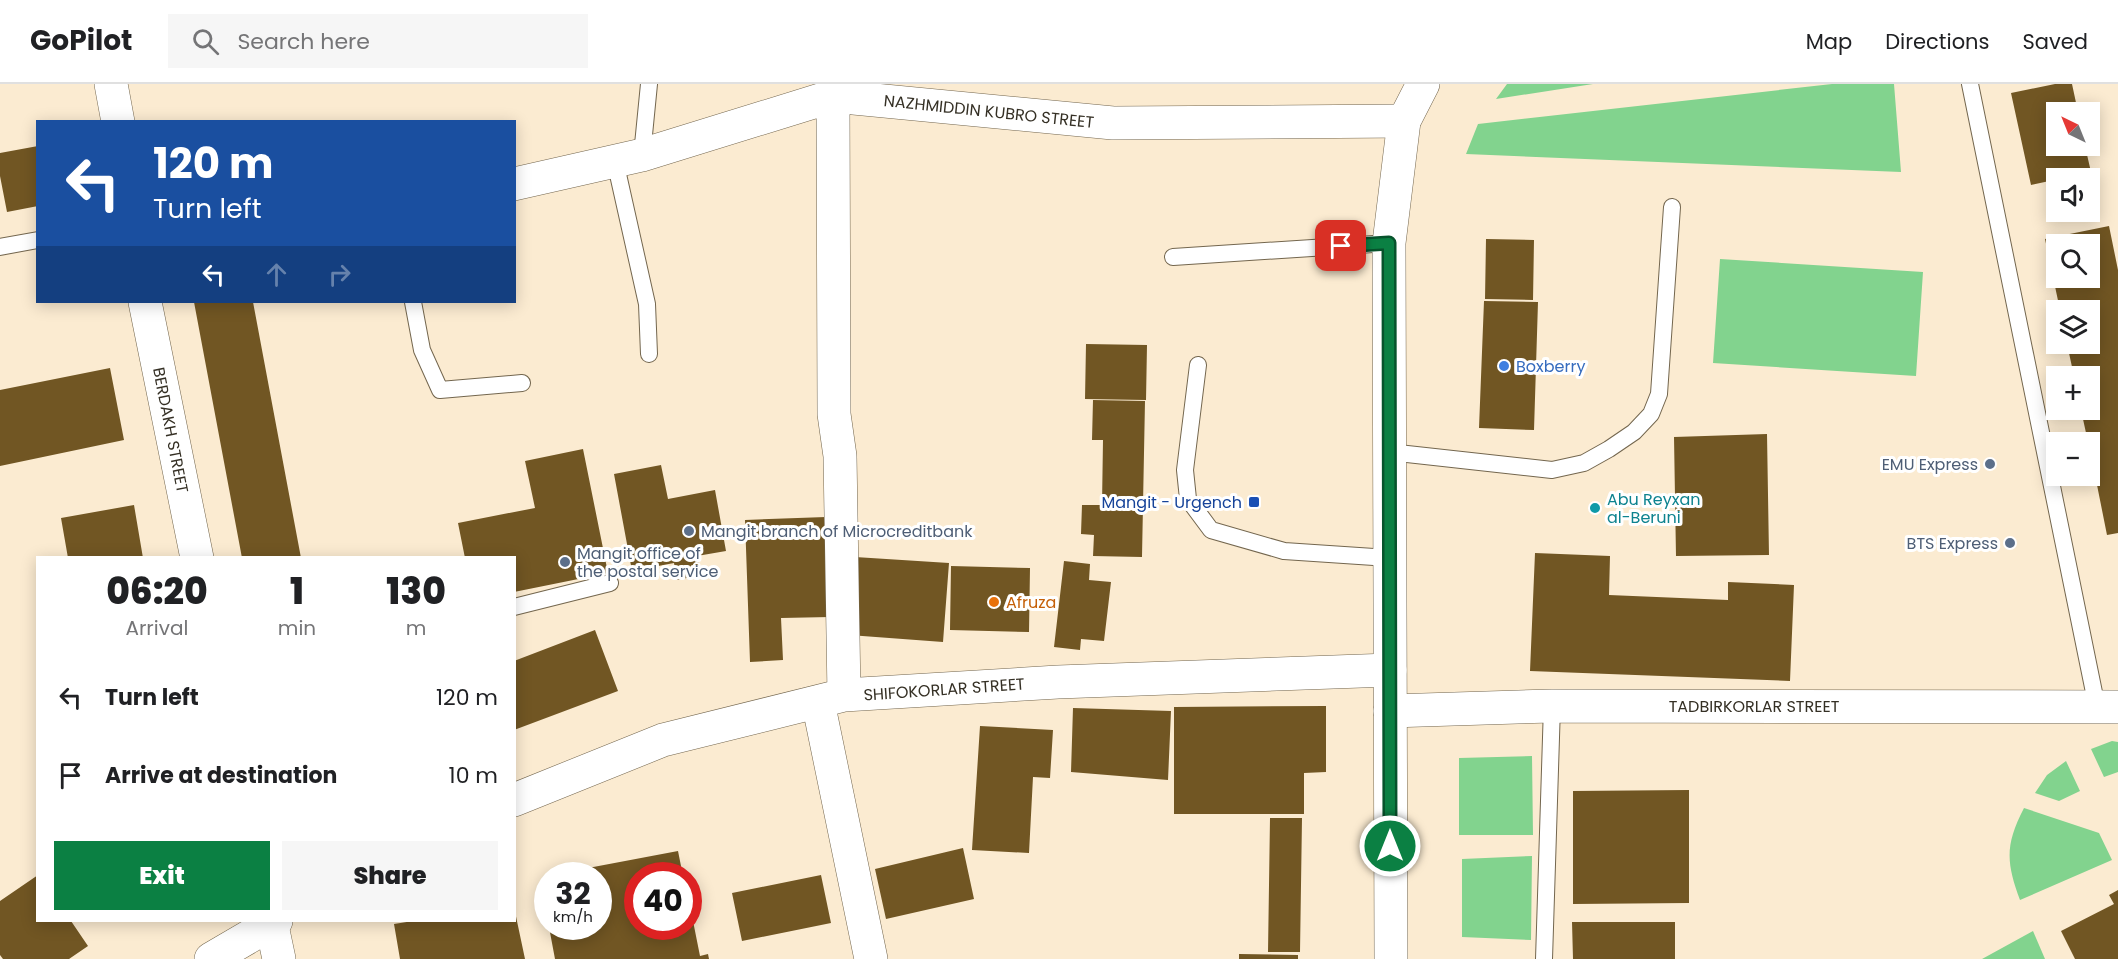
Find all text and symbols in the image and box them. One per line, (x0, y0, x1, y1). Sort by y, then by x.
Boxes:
search box (168, 14, 588, 68)
text: GoPilot (30, 21, 132, 60)
icon: search (189, 25, 222, 58)
text: Search here (237, 26, 370, 57)
text: Map (1806, 27, 1852, 56)
text: Directions (1885, 27, 1989, 56)
text: Saved (2022, 27, 2088, 56)
street label: NAZHMIDDIN KUBRO STREET (883, 89, 1095, 134)
north arrow (2046, 102, 2100, 156)
map controls (2046, 102, 2100, 486)
text: 120 m (153, 134, 274, 193)
icon: left (54, 144, 132, 222)
button: sound (2046, 168, 2100, 222)
text: Turn left (153, 190, 262, 227)
pin (1315, 220, 1366, 271)
icon: arrive (1324, 229, 1357, 262)
button: search (2046, 234, 2100, 288)
icon: left (197, 258, 230, 291)
icon: ahead (260, 258, 293, 291)
icon: right (323, 258, 356, 291)
button: layers (2046, 300, 2100, 354)
place label: Boxberry (1516, 355, 1585, 378)
marker: Boxberry (1497, 359, 1511, 373)
street label: BERDAKH STREET (147, 365, 194, 495)
button: + (2046, 366, 2100, 420)
button: − (2046, 432, 2100, 486)
place label: EMU Express (1882, 453, 1978, 476)
marker: EMU Express (1983, 457, 1997, 471)
place label: Abu Reyxan al-Beruni (1607, 488, 1701, 529)
place label: Mangit - Urgench (1102, 491, 1242, 514)
marker: Mangit - Urgench (1247, 495, 1261, 509)
marker: Abu Reyxan al-Beruni (1588, 501, 1602, 515)
place label: Mangit branch of Microcreditbank (701, 520, 973, 543)
marker: Mangit branch of Microcreditbank (682, 524, 696, 538)
place label: BTS Express (1907, 532, 1998, 555)
marker: BTS Express (2003, 536, 2017, 550)
place label: Mangit office of the postal service (577, 542, 718, 583)
marker: Mangit office of the postal service (558, 555, 572, 569)
text: 06:20 (106, 566, 208, 617)
text: 1 (290, 566, 304, 617)
text: 130 (386, 566, 446, 617)
place label: Afruza (1006, 591, 1056, 614)
marker: Afruza (987, 595, 1001, 609)
text: Arrival (125, 614, 188, 642)
text: min (278, 614, 316, 642)
text: m (406, 614, 426, 642)
street label: SHIFOKORLAR STREET (863, 672, 1026, 707)
icon: left (54, 681, 87, 714)
text: Turn left (105, 682, 199, 713)
text: 120 m (436, 682, 498, 713)
street label: TADBIRKORLAR STREET (1669, 695, 1840, 718)
icon: arrive (54, 759, 87, 792)
text: Arrive at destination (105, 760, 337, 791)
text: 10 m (449, 760, 498, 791)
position arrow (1358, 814, 1422, 878)
button: Exit (54, 841, 270, 910)
button: Share (282, 841, 498, 910)
speed limit sign: 40 (624, 862, 702, 940)
text: 32 (555, 872, 591, 915)
text: km/h (553, 906, 593, 927)

